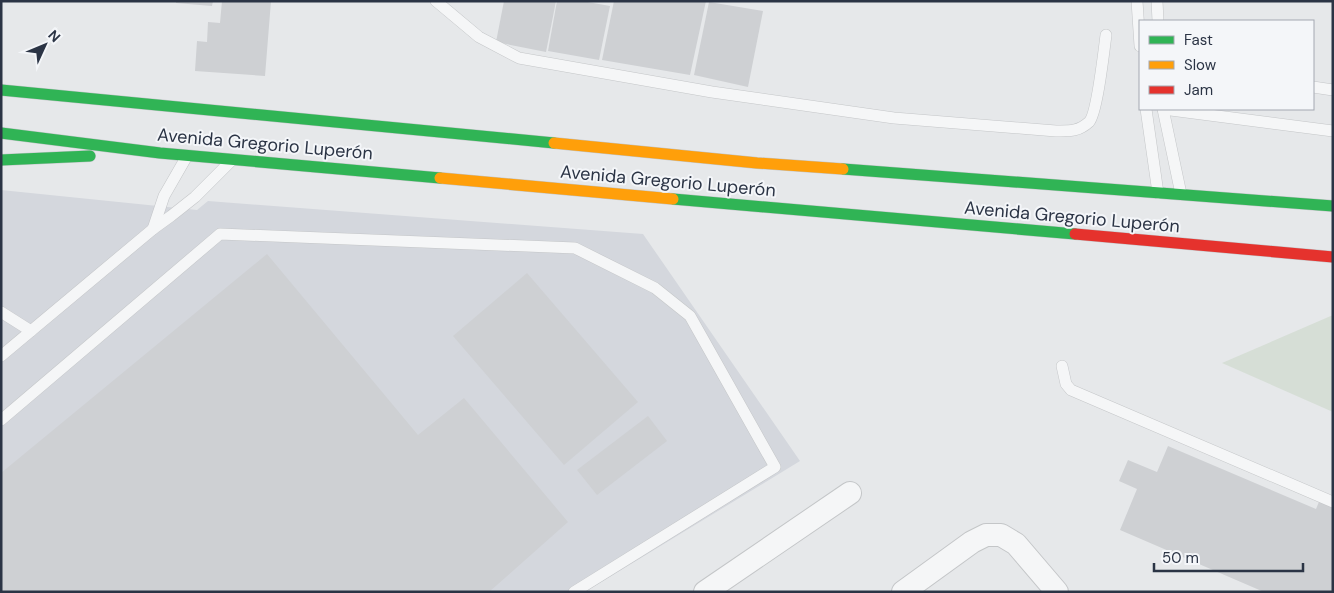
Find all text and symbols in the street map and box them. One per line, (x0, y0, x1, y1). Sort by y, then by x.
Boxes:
north arrow (20, 20, 70, 70)
legend (1139, 20, 1314, 110)
text: N (44, 26, 64, 46)
text: Fast (1184, 30, 1213, 50)
text: Slow (1184, 55, 1217, 75)
text: Jam (1184, 80, 1213, 100)
street label: Avenida Gregorio Luperón (156, 123, 374, 165)
street label: Avenida Gregorio Luperón (559, 160, 777, 202)
street label: Avenida Gregorio Luperón (963, 196, 1181, 238)
scale bar (1154, 540, 1303, 572)
text: 50 m (1162, 548, 1199, 568)

